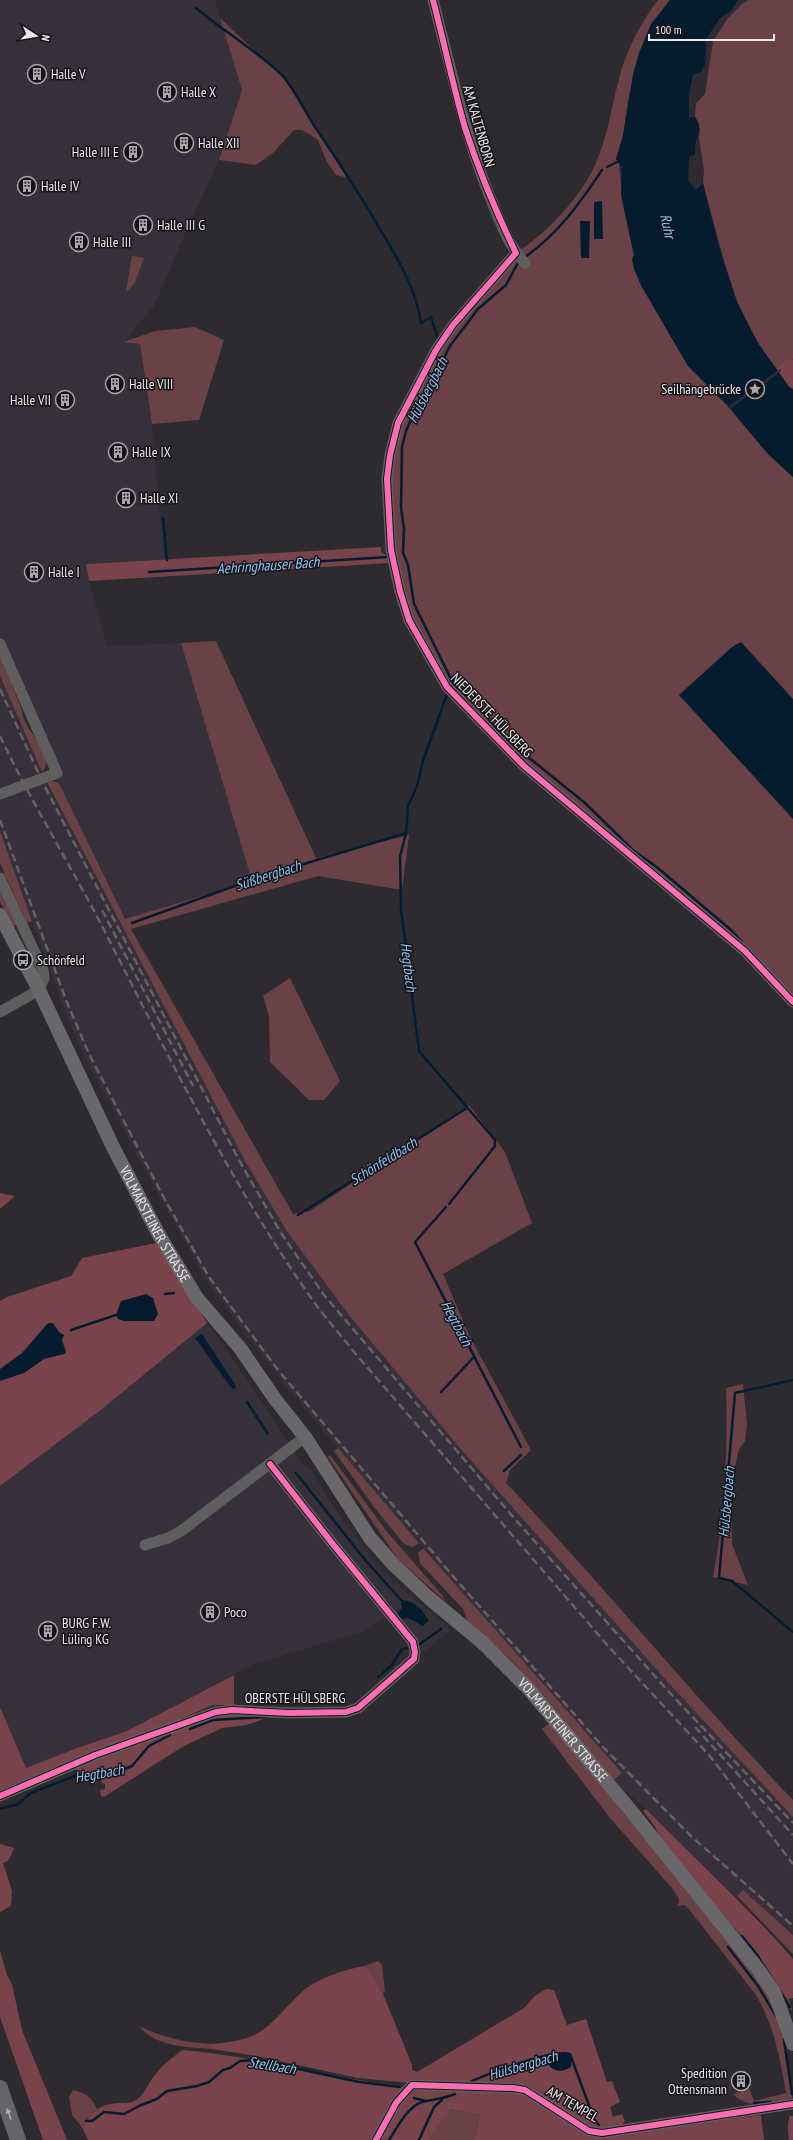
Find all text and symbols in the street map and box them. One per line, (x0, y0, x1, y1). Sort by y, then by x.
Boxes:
north arrow (16, 16, 56, 56)
scale bar (649, 16, 774, 42)
text: 100 m (655, 22, 682, 37)
text: N (38, 34, 53, 42)
building icon: Halle V (26, 63, 48, 85)
place label: Halle V (51, 65, 86, 83)
building icon: Halle X (156, 81, 178, 103)
place label: Halle X (181, 83, 216, 101)
street label: AM KALTENBORN (459, 83, 499, 169)
building icon: Halle XII (173, 132, 195, 154)
place label: Halle XII (198, 134, 240, 152)
building icon: Halle III E (122, 141, 144, 163)
place label: Halle III E (72, 143, 119, 161)
building icon: Halle IV (16, 175, 38, 197)
place label: Halle IV (41, 177, 80, 195)
water label: Ruhr (656, 212, 680, 242)
building icon: Halle III G (132, 214, 154, 236)
place label: Halle III G (157, 216, 205, 234)
building icon: Halle III (68, 231, 90, 253)
place label: Halle III (93, 233, 131, 251)
water label: Hülsbergbach (402, 353, 452, 426)
building icon: Halle VIII (104, 373, 126, 395)
place label: Halle VIII (129, 375, 173, 393)
place icon: Seilhängebrücke (744, 378, 766, 400)
place label: Seilhängebrücke (661, 380, 741, 398)
building icon: Halle VII (54, 389, 76, 411)
place label: Halle VII (10, 391, 51, 409)
building icon: Halle IX (107, 441, 129, 463)
place label: Halle IX (132, 443, 171, 461)
building icon: Halle XI (115, 487, 137, 509)
place label: Halle XI (140, 489, 178, 507)
water label: Aehringhauser Bach (216, 552, 321, 578)
building icon: Halle I (23, 561, 45, 583)
place label: Halle I (48, 563, 80, 581)
street label: NIEDERSTE HÜLSBERG (447, 669, 537, 761)
water label: Süßbergbach (233, 855, 305, 895)
water label: Hegtbach (397, 941, 422, 994)
bus stop icon: Schönfeld (12, 949, 34, 971)
place label: Schönfeld (37, 951, 85, 969)
water label: Schönfeldbach (346, 1132, 421, 1189)
street label: VOLMARSTEINER STRASSE (115, 1162, 194, 1286)
water label: Hegtbach (437, 1297, 478, 1350)
water label: Hülsbergbach (713, 1464, 739, 1538)
building icon: Poco (199, 1601, 221, 1623)
place label: Poco (224, 1603, 247, 1621)
place label: BURG F.W. Lüling KG (62, 1614, 111, 1648)
building icon: BURG F.W. Lüling KG (37, 1620, 59, 1642)
street label: VOLMARSTEINER STRASSE (514, 1674, 612, 1785)
street label: OBERSTE HÜLSBERG (245, 1689, 345, 1707)
water label: Hegtbach (73, 1759, 126, 1787)
water label: Hülsbergbach (486, 2046, 561, 2084)
water label: Stellbach (247, 2052, 299, 2078)
place label: Spedition Ottensmann (668, 2064, 727, 2098)
building icon: Spedition Ottensmann (730, 2070, 752, 2092)
street label: AM TEMPEL (544, 2082, 603, 2126)
one-way arrow (6, 2108, 12, 2120)

